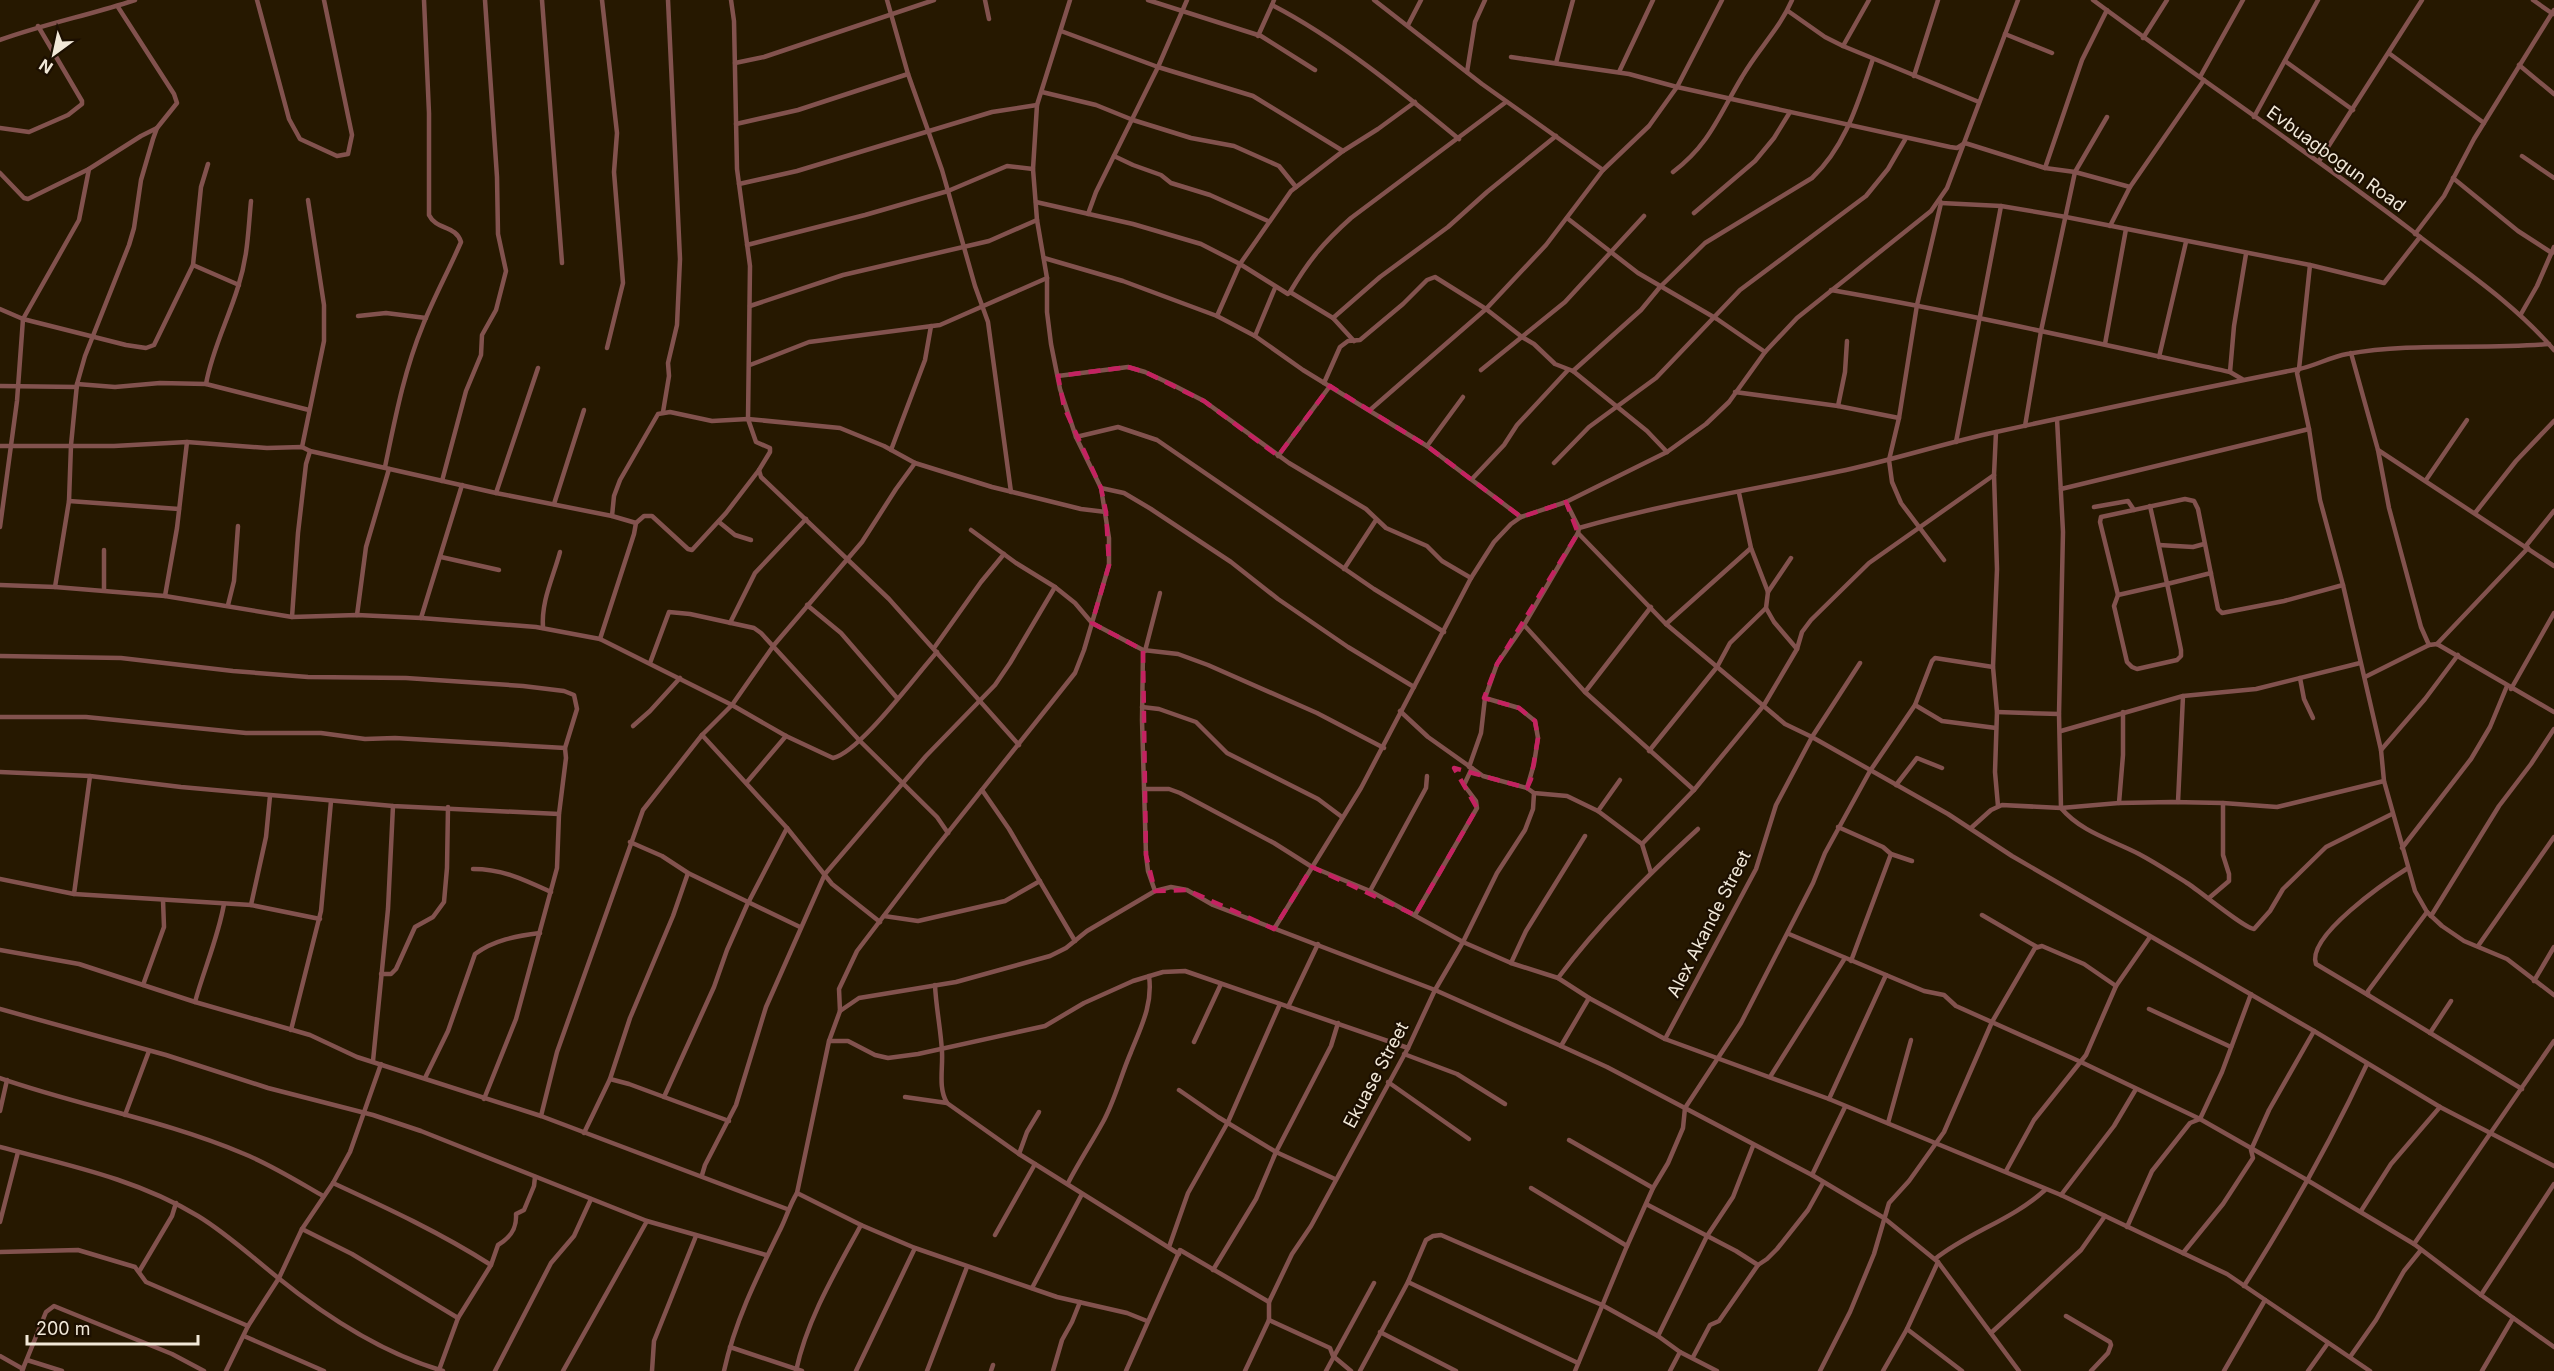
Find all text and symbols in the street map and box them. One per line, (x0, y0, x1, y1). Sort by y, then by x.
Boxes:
north arrow (24, 24, 84, 84)
text: N (35, 55, 56, 78)
street label: Evbuagbogun Road (2263, 101, 2410, 216)
street label: Alex Akande Street (1662, 847, 1755, 1001)
street label: Ekuase Street (1339, 1018, 1412, 1131)
scale bar (27, 1308, 198, 1346)
text: 200 m (36, 1318, 91, 1339)

